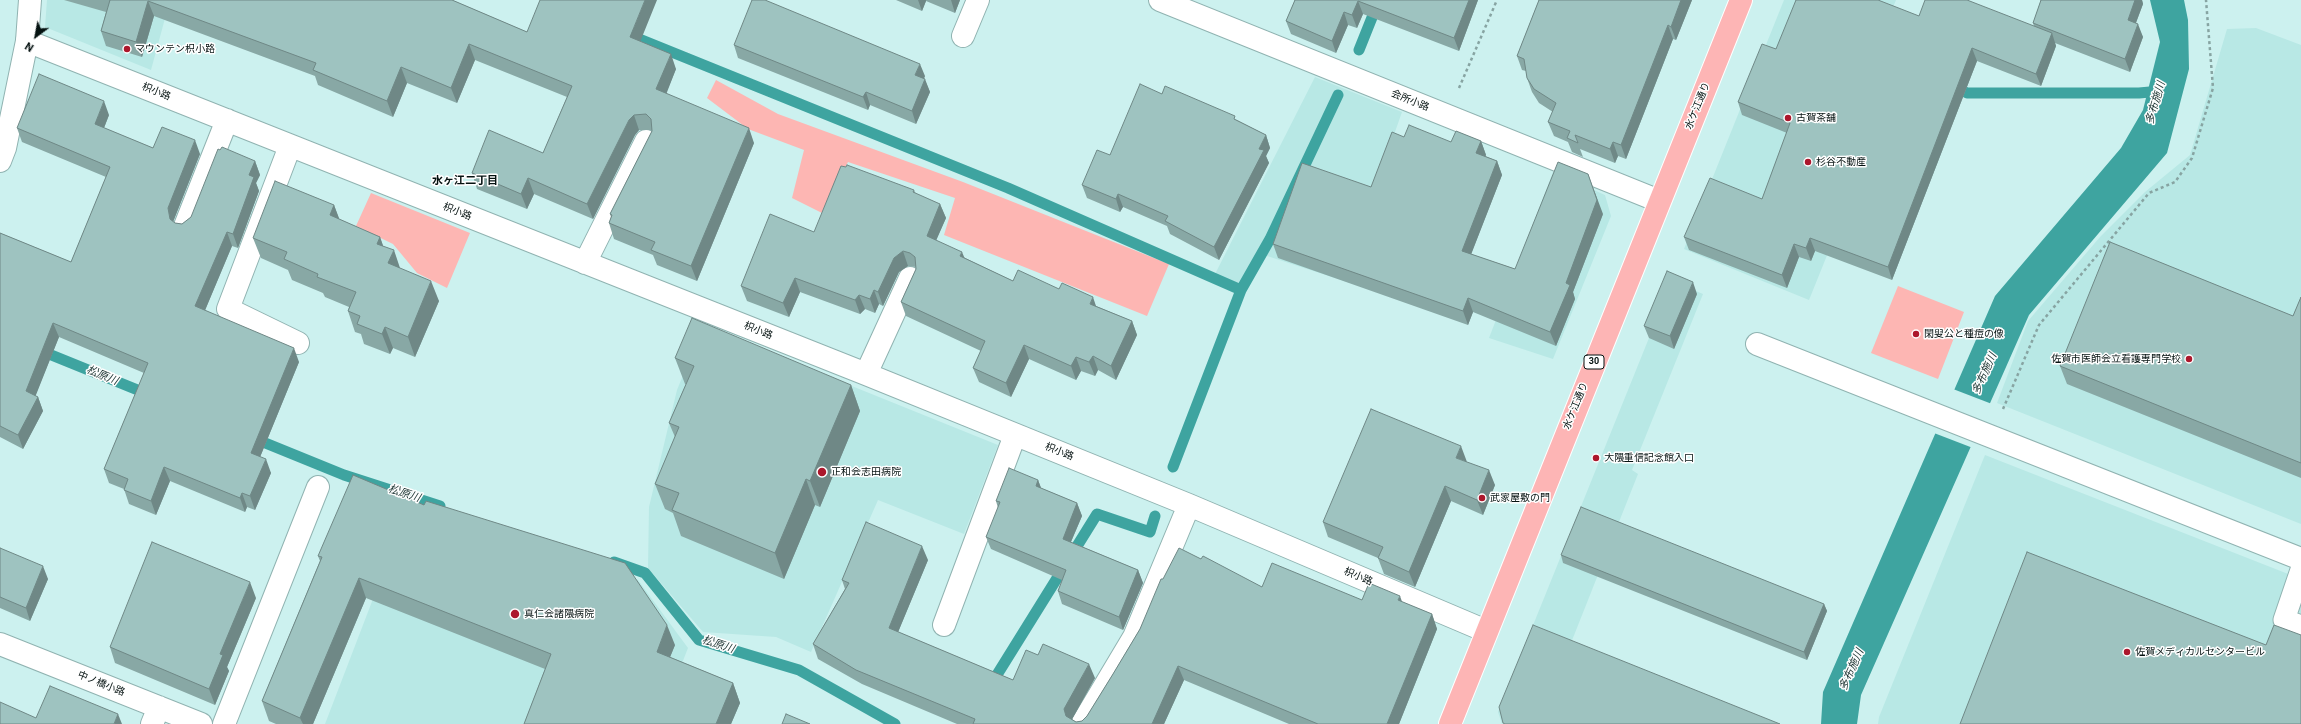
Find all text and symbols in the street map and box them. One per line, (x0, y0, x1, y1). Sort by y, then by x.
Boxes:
north arrow (16, 16, 56, 56)
text: N (23, 39, 36, 54)
place label: マウンテン枳小路 (135, 43, 215, 55)
marker: マウンテン枳小路 (122, 44, 132, 54)
water label: 多布施川 (2144, 80, 2168, 126)
street label: 枳小路 (140, 81, 172, 103)
street label: 水ケ江通り (1683, 81, 1713, 131)
street label: 会所小路 (1389, 88, 1431, 114)
place label: 古賀茶舗 (1796, 112, 1836, 124)
marker: 古賀茶舗 (1783, 113, 1793, 123)
place label: 杉谷不動産 (1816, 156, 1866, 168)
marker: 杉谷不動産 (1803, 157, 1813, 167)
district label: 水ヶ江二丁目 (432, 174, 498, 188)
street label: 枳小路 (441, 201, 473, 223)
street label: 枳小路 (742, 320, 774, 342)
place label: 閑叟公と種痘の像 (1924, 328, 2004, 340)
marker: 閑叟公と種痘の像 (1911, 329, 1921, 339)
water label: 多布施川 (1970, 351, 2000, 397)
place label: 佐賀市医師会立看護専門学校 (2051, 353, 2181, 365)
marker: 佐賀市医師会立看護専門学校 (2184, 354, 2194, 364)
road number: 30 (1584, 355, 1604, 369)
water label: 松原川 (84, 364, 120, 388)
street label: 水ケ江通り (1561, 381, 1591, 431)
street label: 枳小路 (1043, 441, 1075, 463)
place label: 大隈重信記念館入口 (1604, 452, 1694, 464)
marker: 大隈重信記念館入口 (1591, 453, 1601, 463)
marker: 正和会志田病院 (816, 466, 828, 478)
place label: 正和会志田病院 (831, 466, 901, 478)
water label: 松原川 (386, 483, 422, 505)
place label: 武家屋敷の門 (1490, 492, 1550, 504)
marker: 武家屋敷の門 (1477, 493, 1487, 503)
street label: 枳小路 (1342, 566, 1374, 588)
marker: 真仁会諸隈病院 (509, 608, 521, 620)
place label: 真仁会諸隈病院 (524, 608, 594, 620)
water label: 松原川 (700, 634, 736, 656)
place label: 佐賀メディカルセンタービル (2135, 646, 2265, 658)
water label: 多布施川 (1837, 647, 1867, 693)
marker: 佐賀メディカルセンタービル (2122, 647, 2132, 657)
street label: 中ノ橋小路 (76, 669, 126, 699)

